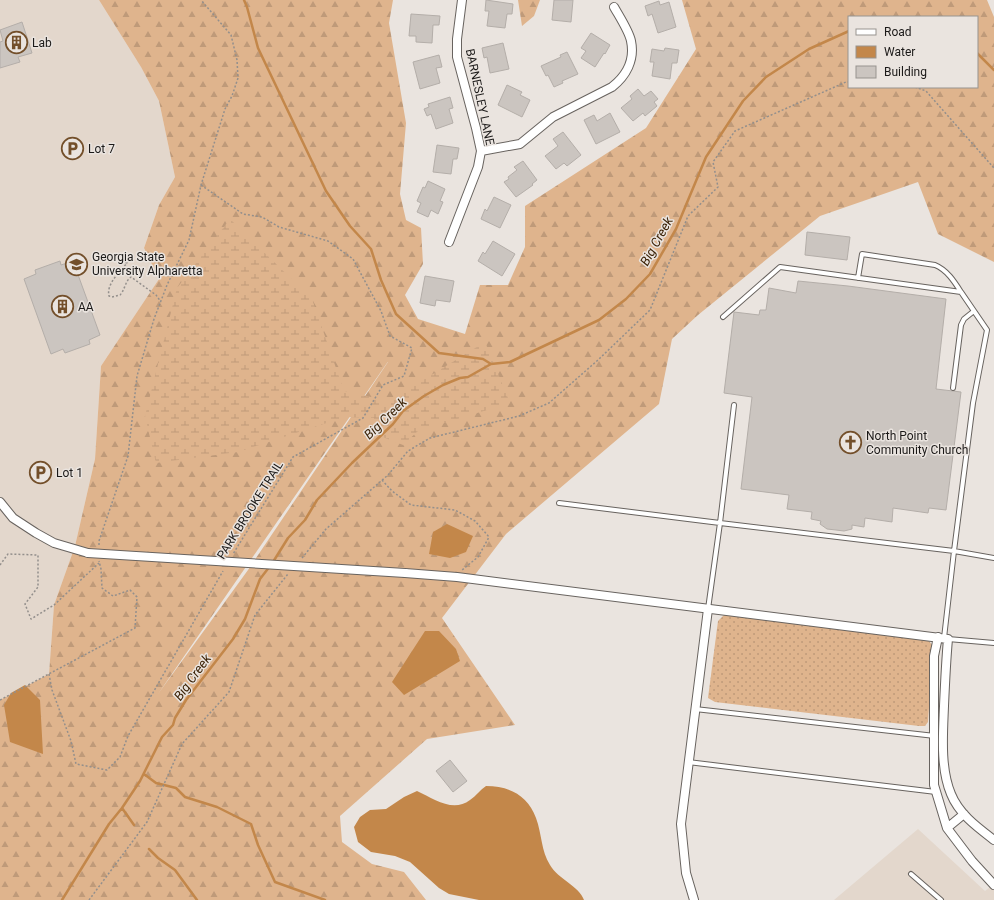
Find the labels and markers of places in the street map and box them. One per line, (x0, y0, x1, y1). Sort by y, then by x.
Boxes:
building icon: Lab (3, 30, 29, 56)
place label: Lab (32, 36, 52, 50)
parking icon: Lot 7 (60, 136, 86, 162)
place label: Lot 7 (88, 142, 115, 156)
place label: Georgia State University Alpharetta (92, 250, 203, 278)
school or university icon: Georgia State University Alpharetta (63, 251, 89, 277)
building icon: AA (49, 294, 75, 320)
place label: AA (78, 300, 94, 314)
place label: North Point Community Church (866, 429, 968, 457)
church icon: North Point Community Church (838, 430, 864, 456)
parking icon: Lot 1 (28, 460, 54, 486)
place label: Lot 1 (56, 466, 83, 480)

